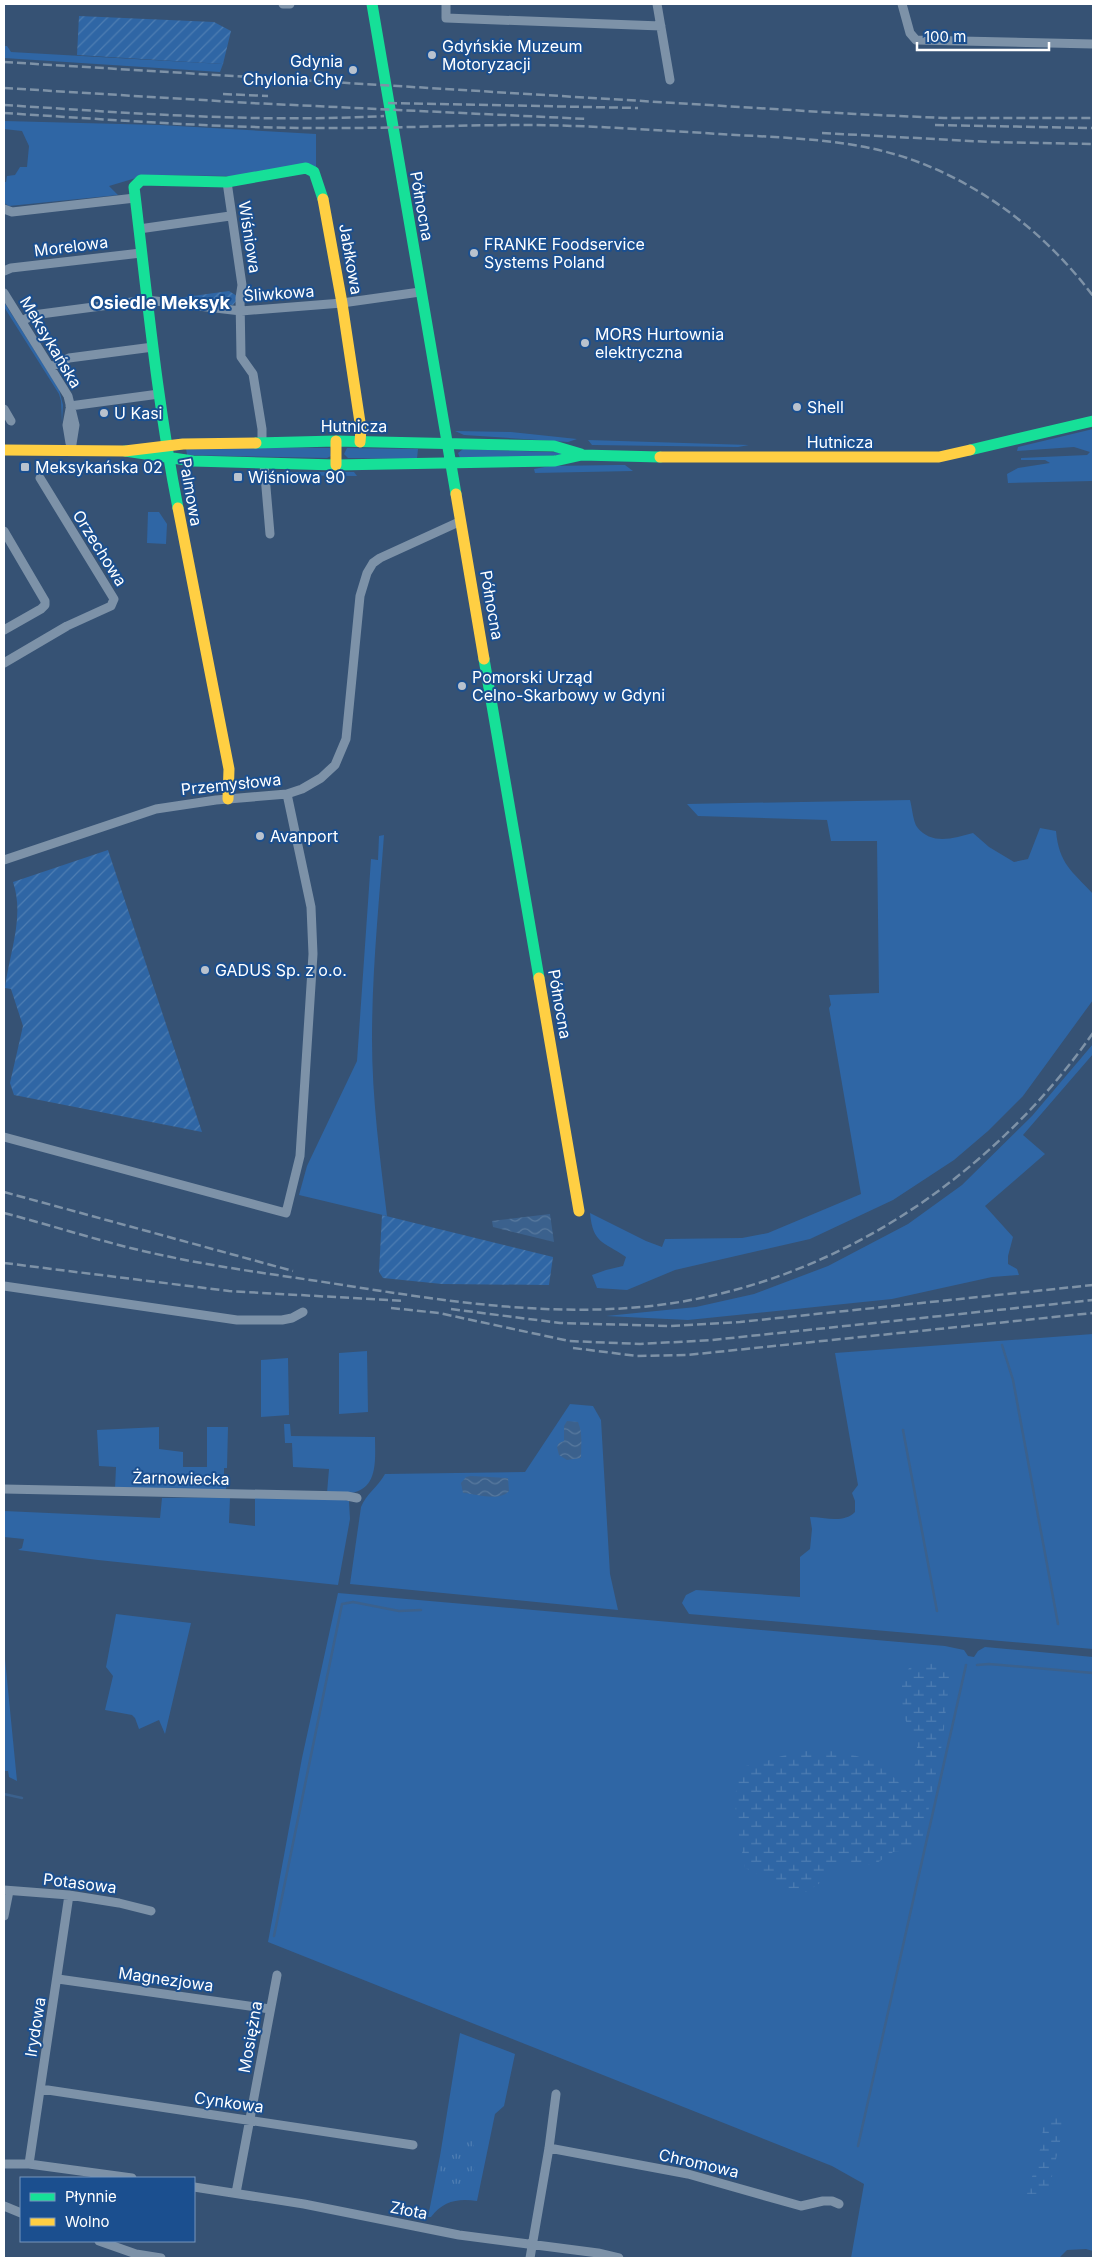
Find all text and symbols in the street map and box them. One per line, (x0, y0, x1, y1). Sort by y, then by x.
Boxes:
scale bar (917, 20, 1050, 52)
text: 100 m (924, 27, 966, 46)
place label: Gdyńskie Muzeum Motoryzacji (442, 36, 583, 74)
marker: Gdyńskie Muzeum Motoryzacji (426, 49, 438, 61)
place label: Gdynia Chylonia Chy (243, 51, 343, 89)
marker: Gdynia Chylonia Chy (347, 64, 359, 76)
street label: Północna (406, 170, 438, 242)
street label: Wiśniowa (234, 199, 266, 275)
street label: Jabłkowa (335, 222, 367, 296)
street label: Morelowa (33, 232, 109, 260)
place label: FRANKE Foodservice Systems Poland (484, 234, 645, 272)
marker: FRANKE Foodservice Systems Poland (468, 247, 480, 259)
street label: Śliwkowa (243, 281, 315, 305)
street label: Meksykańska (16, 292, 86, 392)
district label: Osiedle Meksyk (90, 292, 231, 313)
place label: MORS Hurtownia elektryczna (595, 324, 724, 362)
marker: MORS Hurtownia elektryczna (579, 337, 591, 349)
place label: Shell (807, 397, 844, 417)
marker: Shell (791, 401, 803, 413)
place label: U Kasi (114, 403, 162, 423)
marker: U Kasi (98, 407, 110, 419)
street label: Hutnicza (321, 416, 387, 436)
street label: Hutnicza (807, 432, 873, 452)
place label: Meksykańska 02 (35, 457, 163, 477)
street label: Palmowa (175, 457, 207, 527)
marker: Meksykańska 02 (19, 461, 31, 473)
place label: Wiśniowa 90 (248, 467, 345, 487)
marker: Wiśniowa 90 (232, 471, 244, 483)
street label: Orzechowa (69, 506, 131, 590)
street label: Północna (476, 569, 508, 641)
place label: Pomorski Urząd Celno-Skarbowy w Gdyni (472, 667, 665, 705)
marker: Pomorski Urząd Celno-Skarbowy w Gdyni (456, 680, 468, 692)
street label: Przemysłowa (180, 769, 282, 799)
place label: Avanport (270, 826, 338, 846)
marker: Avanport (254, 830, 266, 842)
place label: GADUS Sp. z o.o. (215, 960, 347, 980)
marker: GADUS Sp. z o.o. (199, 964, 211, 976)
street label: Północna (544, 968, 576, 1040)
street label: Żarnowiecka (132, 1467, 230, 1489)
street label: Potasowa (42, 1869, 118, 1897)
street label: Magnezjowa (117, 1962, 215, 1996)
street label: Irydowa (20, 1996, 50, 2058)
street label: Mosiężna (234, 1999, 266, 2075)
street label: Cynkowa (193, 2087, 265, 2117)
street label: Chromowa (657, 2144, 741, 2182)
legend (20, 2177, 195, 2242)
text: Płynnie (65, 2187, 117, 2206)
street label: Złota (389, 2197, 429, 2223)
text: Wolno (65, 2212, 110, 2231)

